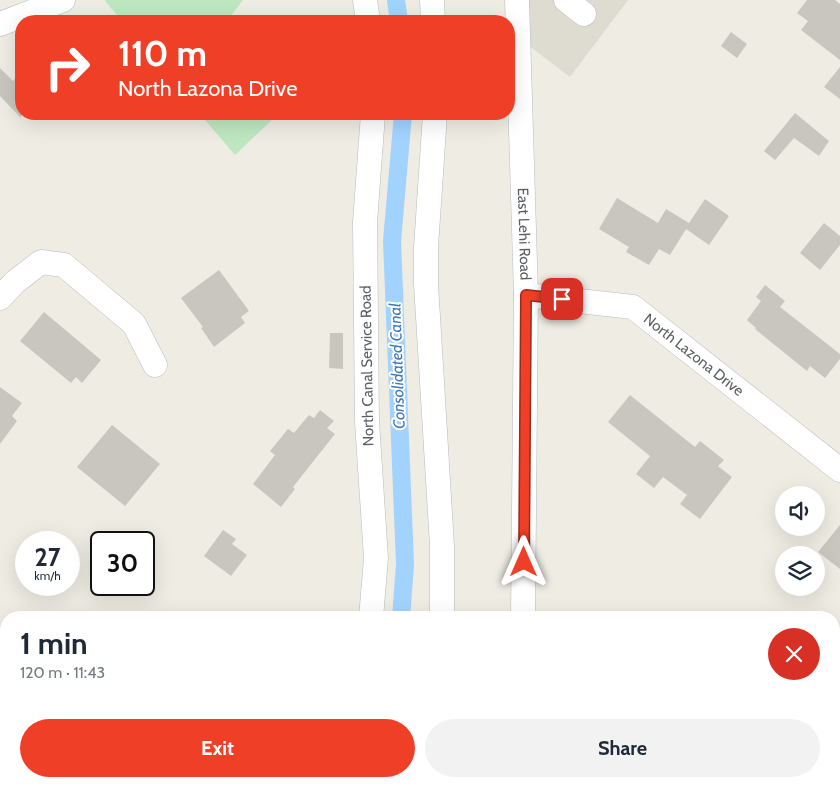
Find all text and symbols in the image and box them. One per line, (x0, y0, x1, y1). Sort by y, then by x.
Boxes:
text: 110 m (118, 32, 207, 75)
icon: right (35, 35, 100, 100)
text: North Lazona Drive (118, 75, 297, 102)
street label: East Lehi Road (514, 187, 535, 280)
pin (541, 278, 583, 320)
street label: North Canal Service Road (357, 285, 377, 447)
icon: arrive (548, 285, 576, 313)
water label: Consolidated Canal (385, 303, 409, 429)
street label: North Lazona Drive (640, 310, 748, 400)
map controls (775, 486, 825, 596)
button: sound (775, 486, 825, 536)
speed limit sign: 30 (90, 531, 155, 596)
position arrow (497, 535, 549, 587)
text: 27 (35, 542, 60, 572)
button: layers (775, 546, 825, 596)
text: km/h (34, 568, 61, 583)
text: 1 min (20, 625, 88, 662)
button: close (768, 628, 820, 680)
text: 120 m · 11:43 (20, 663, 105, 682)
button: Exit (20, 719, 415, 777)
button: Share (425, 719, 820, 777)

